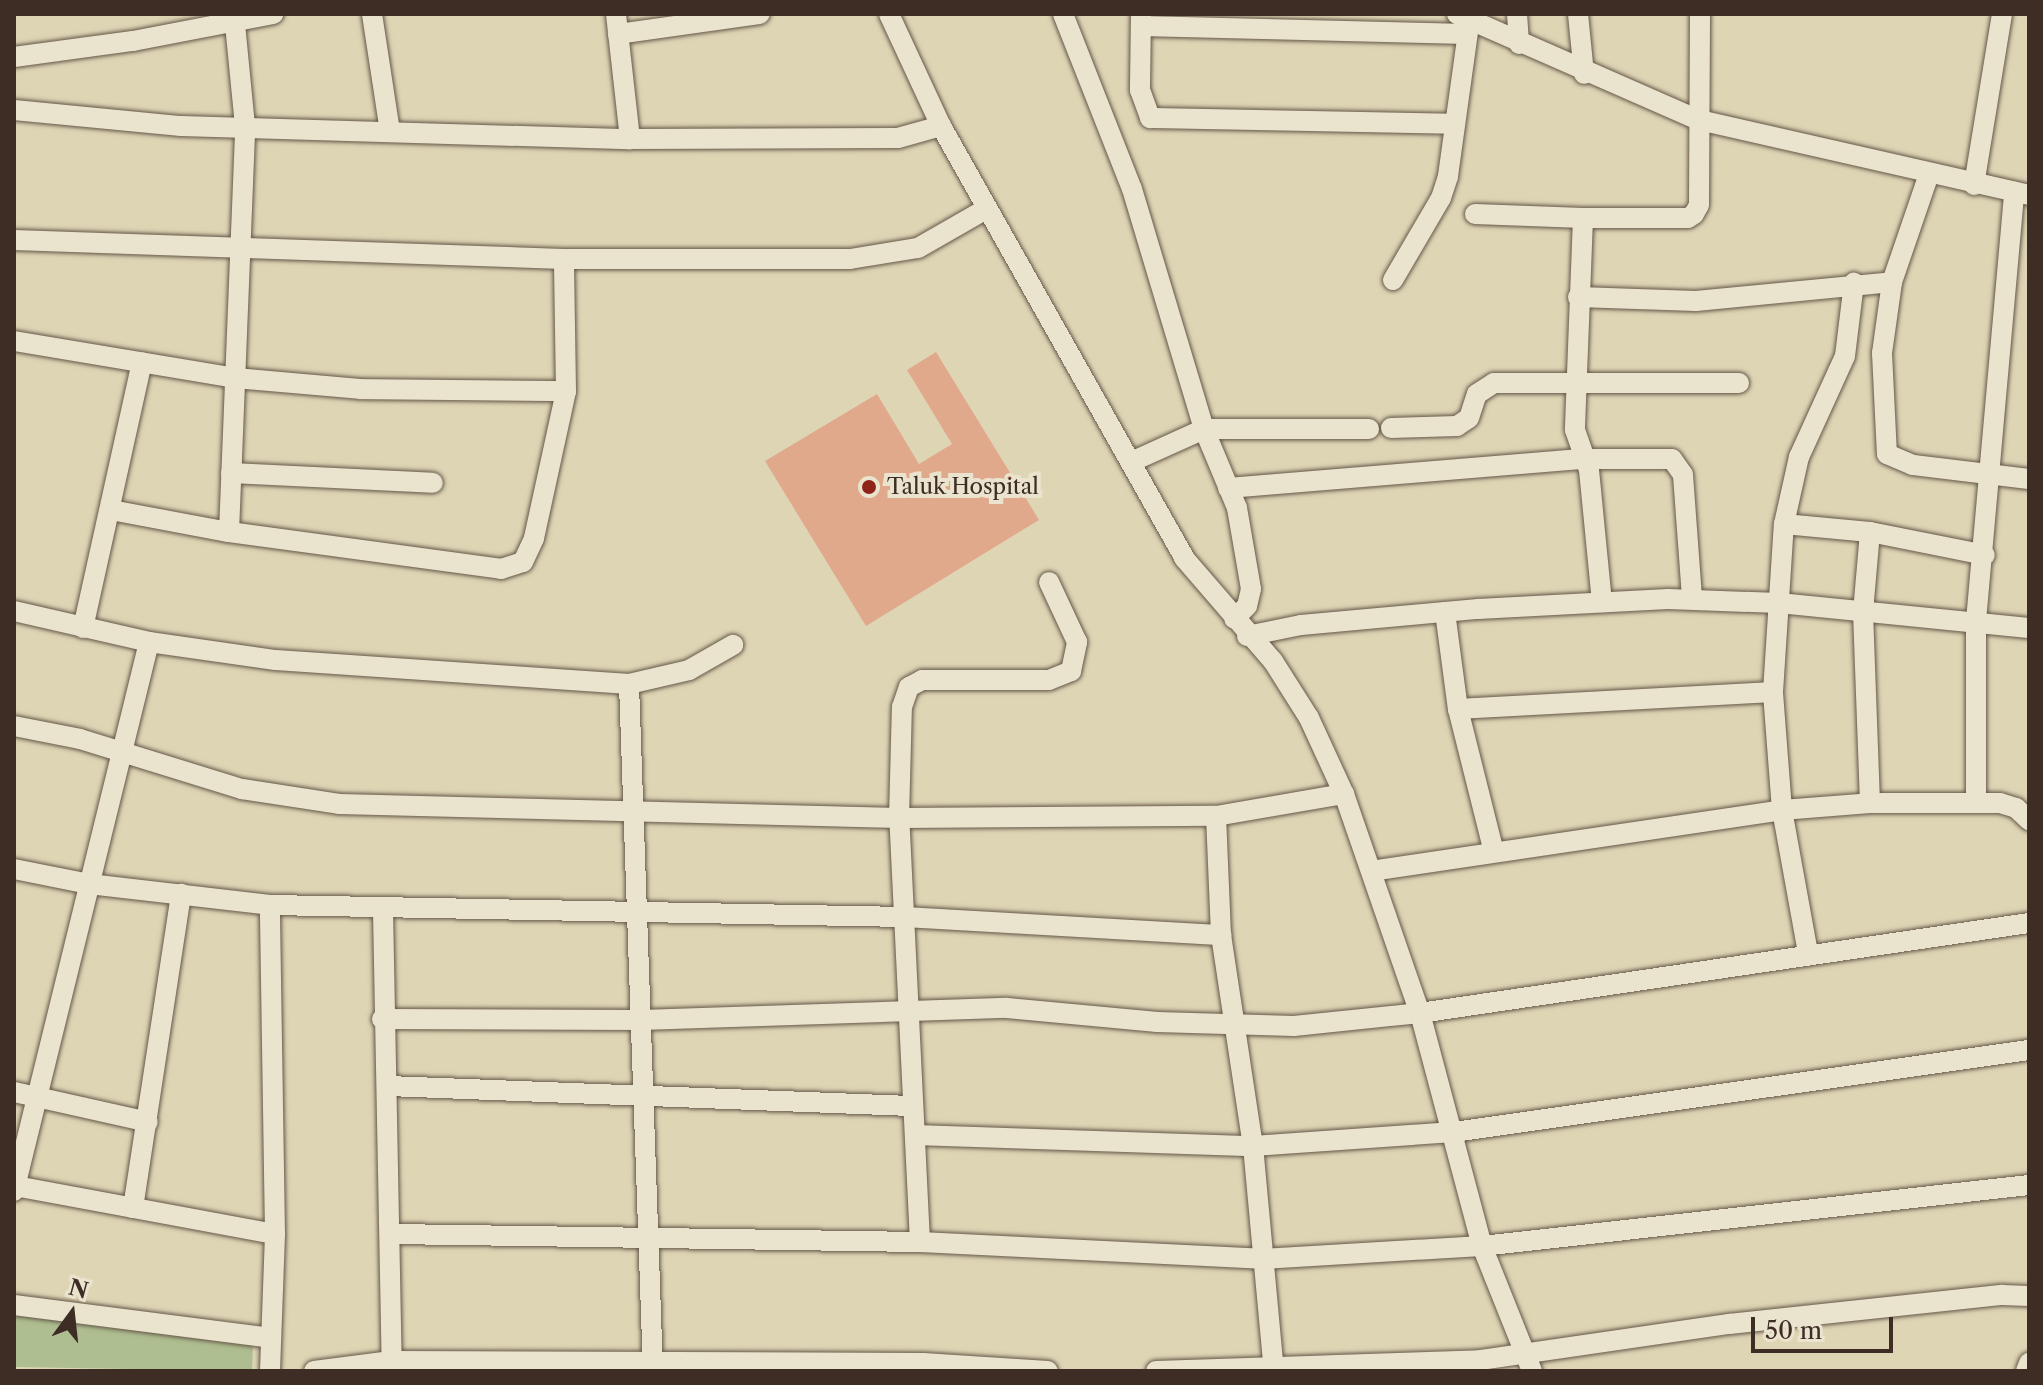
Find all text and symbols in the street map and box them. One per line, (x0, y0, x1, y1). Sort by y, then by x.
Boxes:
place label: Taluk Hospital (887, 474, 1039, 500)
marker: Taluk Hospital (858, 476, 880, 498)
north arrow (32, 1273, 112, 1353)
text: N (66, 1274, 91, 1305)
scale bar (1755, 1301, 1897, 1351)
text: 50 m (1765, 1316, 1822, 1345)

